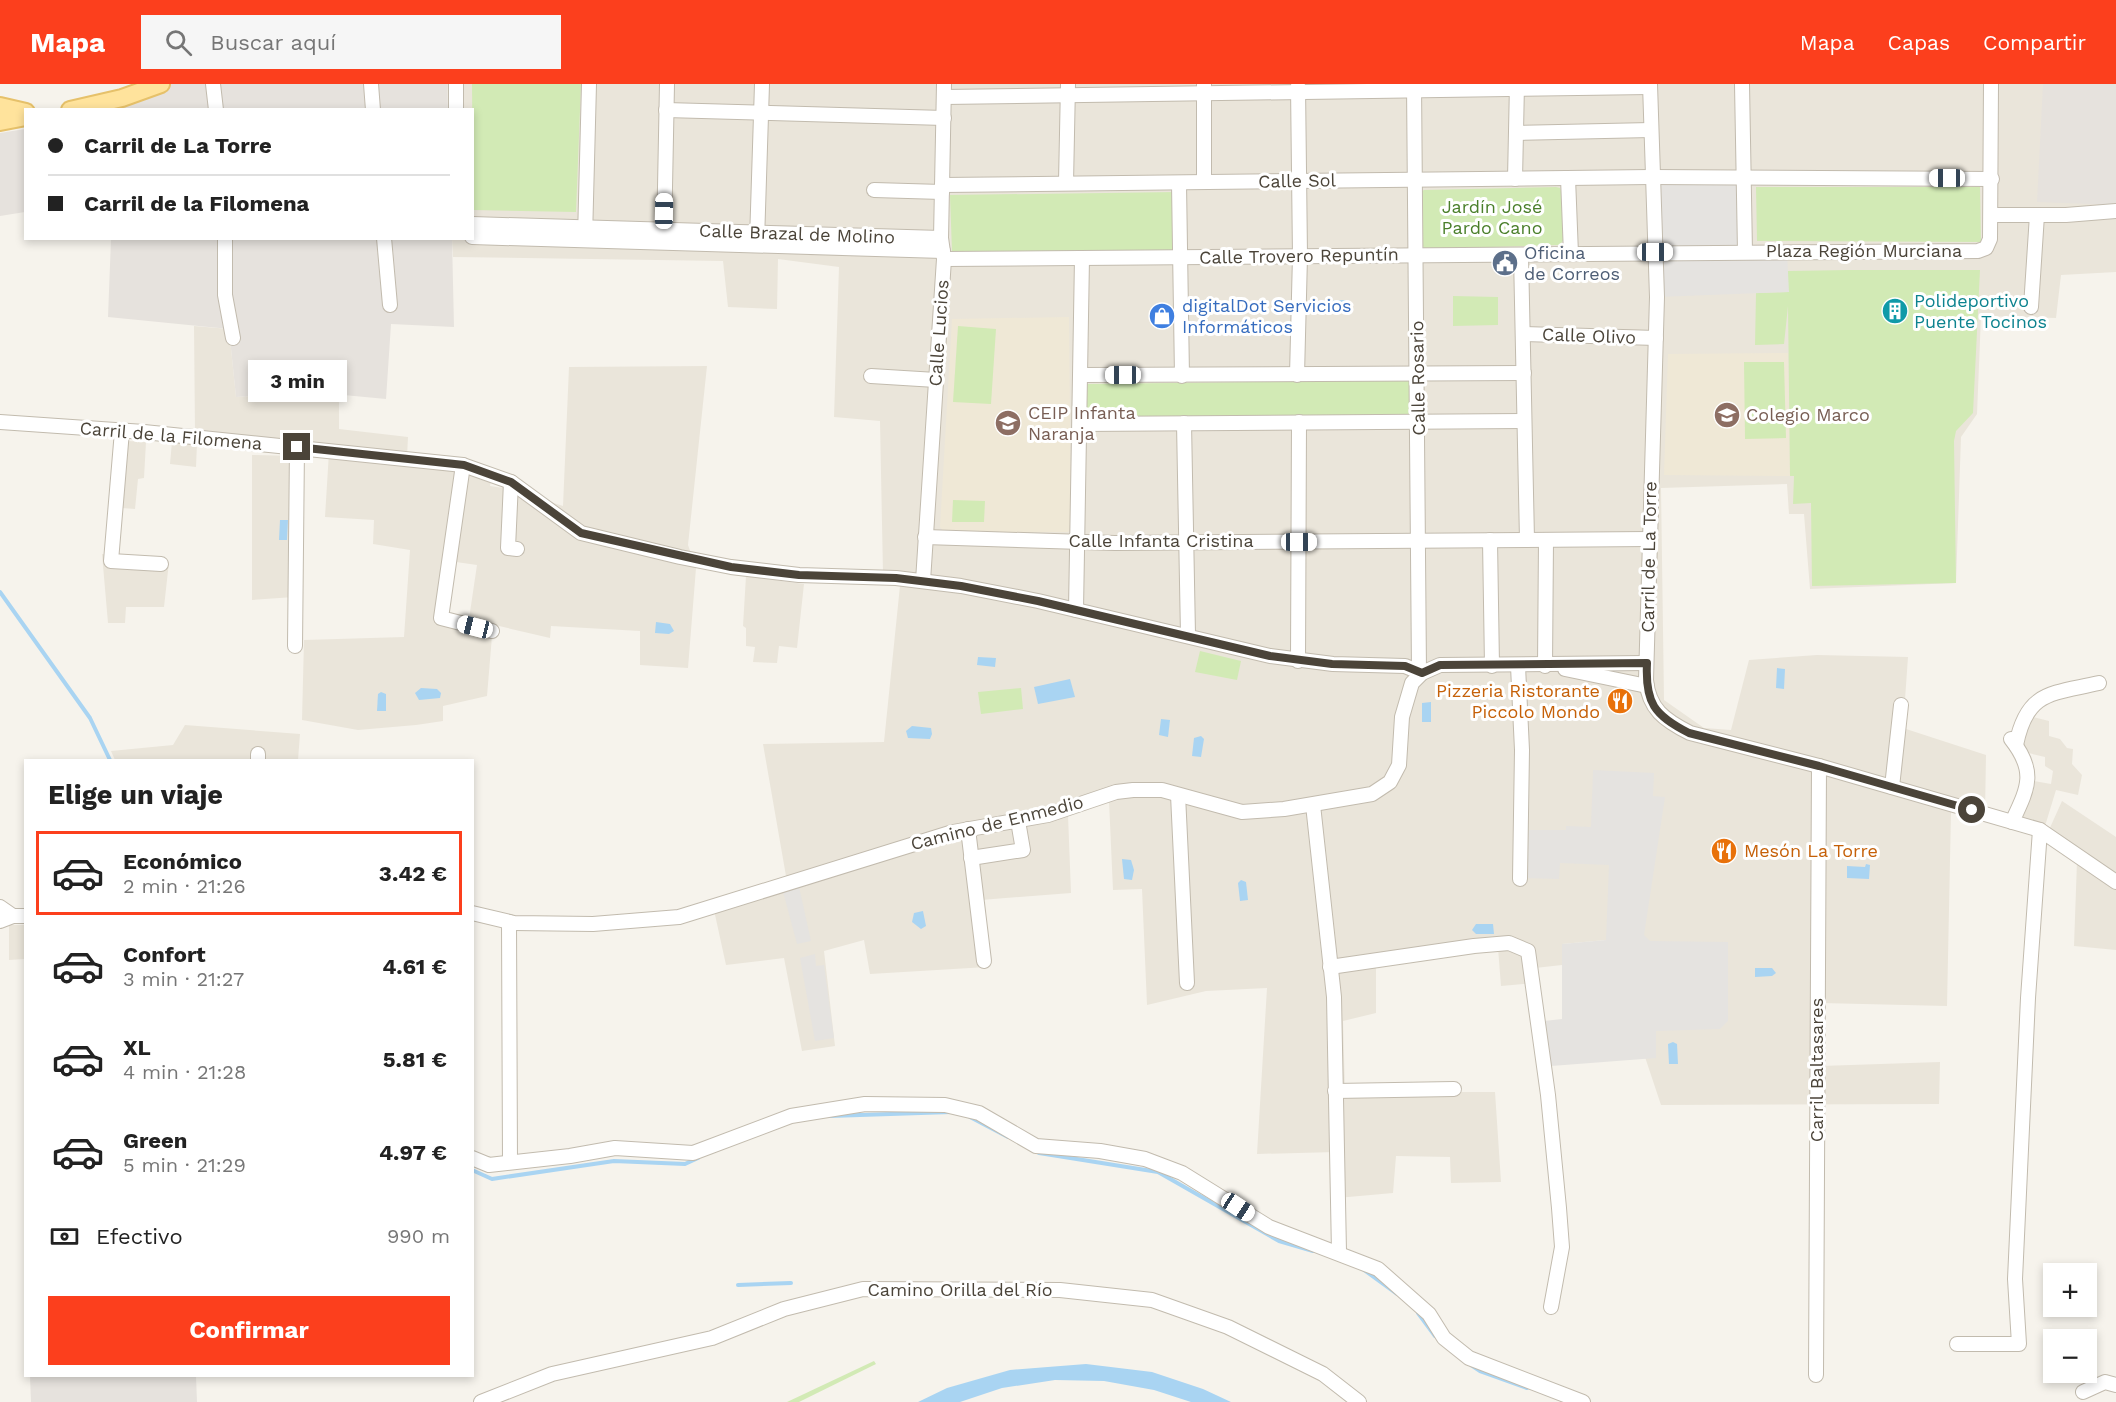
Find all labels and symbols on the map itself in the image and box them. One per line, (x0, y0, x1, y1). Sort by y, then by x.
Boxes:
street label: Calle Sol (1258, 169, 1337, 192)
car (1929, 169, 1965, 187)
car (655, 193, 673, 229)
park label: Jardín José Pardo Cano (1442, 196, 1542, 238)
street label: Calle Brazal de Molino (699, 220, 895, 247)
street label: Plaza Región Murciana (1766, 240, 1962, 261)
place label: Oficina de Correos (1524, 242, 1620, 284)
street label: Calle Trovero Repuntín (1199, 243, 1399, 268)
car (1637, 243, 1673, 261)
public building icon: Oficina de Correos (1490, 248, 1520, 278)
street label: Calle Lucios (924, 279, 953, 387)
place label: Polideportivo Puente Tocinos (1914, 290, 2047, 332)
place label: digitalDot Servicios Informáticos (1182, 295, 1352, 337)
building icon: Polideportivo Puente Tocinos (1880, 296, 1910, 326)
shop icon: digitalDot Servicios Informáticos (1147, 301, 1177, 331)
street label: Calle Rosario (1406, 320, 1429, 436)
street label: Calle Olivo (1542, 323, 1636, 348)
callout: 3 min (248, 360, 346, 402)
car (1105, 366, 1141, 384)
school or university icon: Colegio Marco (1712, 400, 1742, 430)
place label: CEIP Infanta Naranja (1028, 402, 1136, 444)
place label: Colegio Marco (1746, 404, 1870, 425)
school or university icon: CEIP Infanta Naranja (993, 408, 1023, 438)
street label: Carril de la Filomena (79, 417, 263, 454)
route end (283, 433, 310, 460)
street label: Carril de La Torre (1637, 481, 1660, 633)
street label: Calle Infanta Cristina (1068, 530, 1254, 551)
car (1281, 533, 1317, 551)
car (455, 614, 495, 640)
place label: Pizzeria Ristorante Piccolo Mondo (1436, 680, 1600, 722)
restaurant icon: Pizzeria Ristorante Piccolo Mondo (1605, 686, 1635, 716)
street label: Camino de Enmedio (908, 791, 1085, 854)
route start (1958, 796, 1985, 823)
restaurant icon: Mesón La Torre (1709, 836, 1739, 866)
place label: Mesón La Torre (1744, 840, 1878, 861)
street label: Carril Baltasares (1806, 998, 1827, 1142)
car (1218, 1190, 1258, 1224)
street label: Camino Orilla del Río (867, 1279, 1053, 1300)

